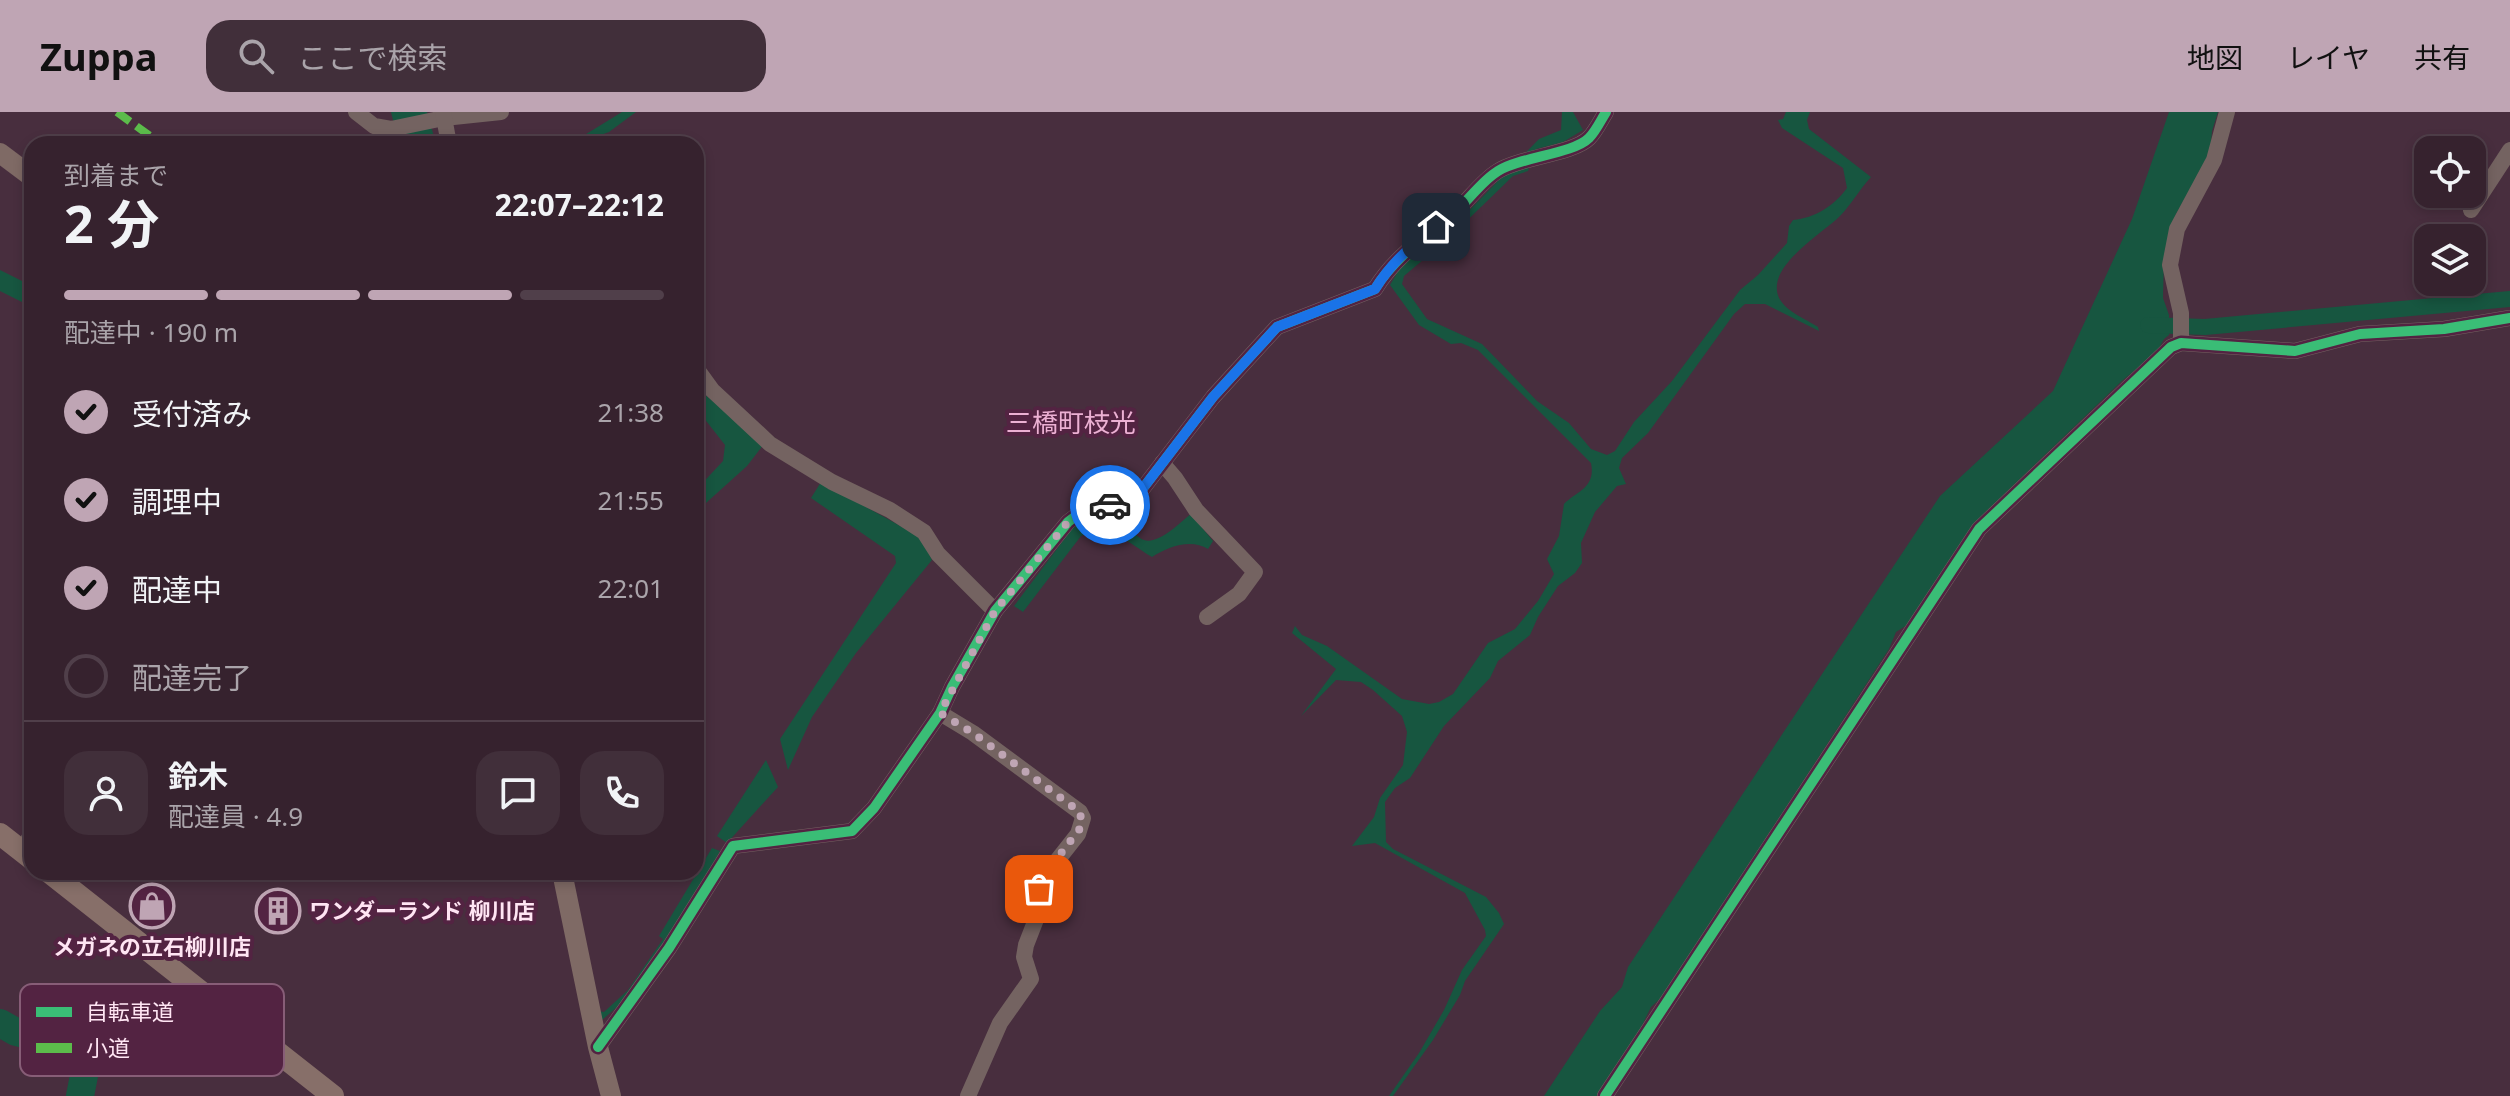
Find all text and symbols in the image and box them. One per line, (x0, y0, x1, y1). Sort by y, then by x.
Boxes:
search box (206, 20, 766, 92)
text: Zuppa (40, 30, 158, 82)
icon: search (234, 34, 278, 78)
text: ここで検索 (298, 37, 448, 78)
text: 地図 (2187, 38, 2243, 76)
text: レイヤ (2287, 38, 2370, 76)
text: 共有 (2414, 38, 2470, 76)
map controls (2414, 136, 2486, 296)
button: locate (2414, 136, 2486, 208)
text: 到着まで (64, 157, 168, 193)
text: 22:07–22:12 (495, 184, 664, 225)
text: 2 分 (64, 187, 159, 258)
pin (1402, 193, 1470, 261)
icon: home (1414, 205, 1458, 249)
button: layers (2414, 224, 2486, 296)
text: 配達中 · 190 m (64, 314, 238, 350)
icon: check (64, 390, 108, 434)
text: 受付済み (132, 393, 252, 434)
text: 21:38 (598, 394, 664, 430)
district label: 三橋町枝光 (1006, 404, 1136, 440)
courier (1070, 465, 1150, 545)
icon: check (64, 478, 108, 522)
text: 調理中 (132, 481, 222, 522)
text: 21:55 (598, 482, 664, 518)
icon: car (1088, 483, 1132, 527)
icon: check (64, 566, 108, 610)
text: 配達中 (132, 569, 222, 610)
text: 22:01 (598, 570, 664, 606)
text: 配達完了 (132, 657, 252, 698)
button: person (64, 751, 148, 835)
button: chat (476, 751, 560, 835)
button: phone (580, 751, 664, 835)
text: 鈴木 (168, 755, 228, 796)
text: 配達員 · 4.9 (168, 798, 303, 834)
pin (1005, 855, 1073, 923)
icon: bag (1017, 867, 1061, 911)
shop icon: メガネの立石柳川店 (128, 882, 176, 930)
building icon: ワンダーランド 柳川店 (254, 887, 302, 935)
place label: ワンダーランド 柳川店 (309, 895, 535, 925)
place label: メガネの立石柳川店 (53, 931, 251, 961)
legend (20, 984, 284, 1076)
text: 自転車道 (86, 996, 174, 1026)
text: 小道 (86, 1032, 130, 1062)

